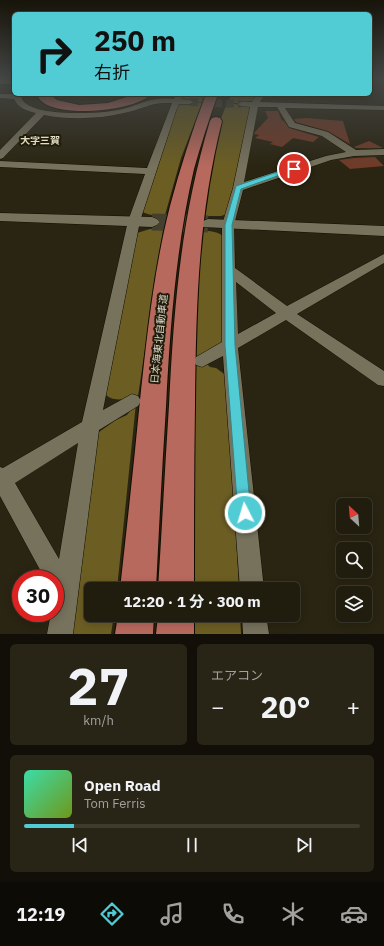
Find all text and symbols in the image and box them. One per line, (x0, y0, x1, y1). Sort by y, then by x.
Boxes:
text: 250 m (94, 22, 176, 59)
icon: right (28, 28, 80, 80)
text: 右折 (94, 61, 130, 84)
district label: 大字三賀 (20, 134, 60, 147)
pin (277, 152, 311, 186)
icon: arrive (283, 158, 305, 180)
street label: 日本海東北自動車道 (148, 294, 170, 384)
position arrow (224, 492, 266, 534)
north arrow (336, 498, 372, 534)
map controls (336, 498, 372, 622)
button: search (336, 542, 372, 578)
speed limit sign: 30 (12, 570, 64, 622)
button: layers (336, 586, 372, 622)
text: 12:20 · 1 分 · 300 m (123, 592, 261, 611)
text: 27 (67, 652, 130, 719)
text: エアコン (211, 667, 263, 684)
text: 20° (260, 687, 311, 726)
text: − (211, 692, 224, 721)
text: + (347, 692, 360, 721)
text: km/h (83, 712, 114, 729)
text: Open Road (84, 776, 161, 795)
text: Tom Ferris (84, 795, 146, 812)
icon: previous (69, 834, 91, 856)
icon: pause (181, 834, 203, 856)
icon: next (293, 834, 315, 856)
icon: directions (98, 900, 126, 928)
icon: music (158, 900, 186, 928)
icon: phone (219, 900, 247, 928)
icon: climate (279, 900, 307, 928)
icon: car (340, 900, 368, 928)
text: 12:19 (16, 903, 65, 926)

